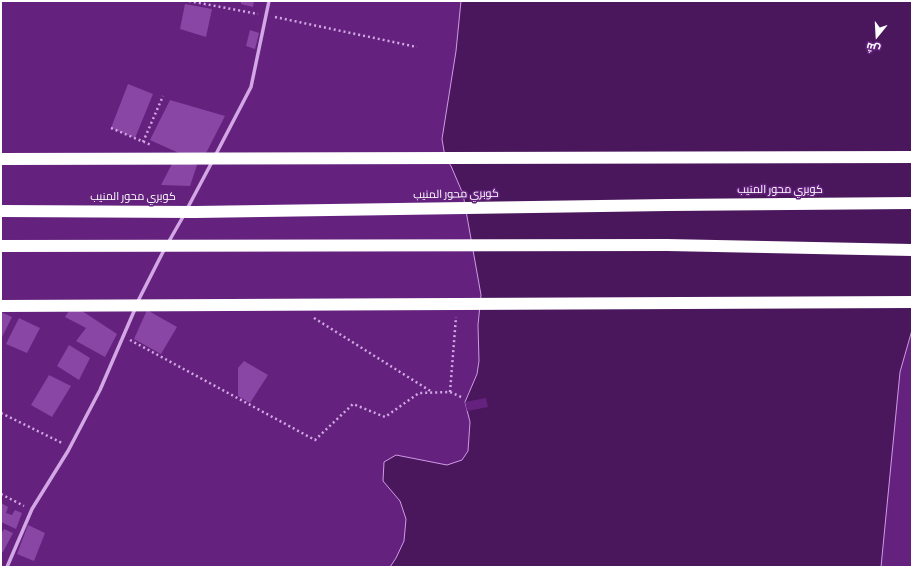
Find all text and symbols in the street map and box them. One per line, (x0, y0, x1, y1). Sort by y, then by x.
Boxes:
north arrow (857, 16, 897, 56)
text: ش (864, 39, 882, 57)
street label: كوبري محور المنيب (737, 184, 823, 198)
street label: كوبري محور المنيب (413, 188, 499, 202)
street label: كوبري محور المنيب (90, 191, 176, 205)

